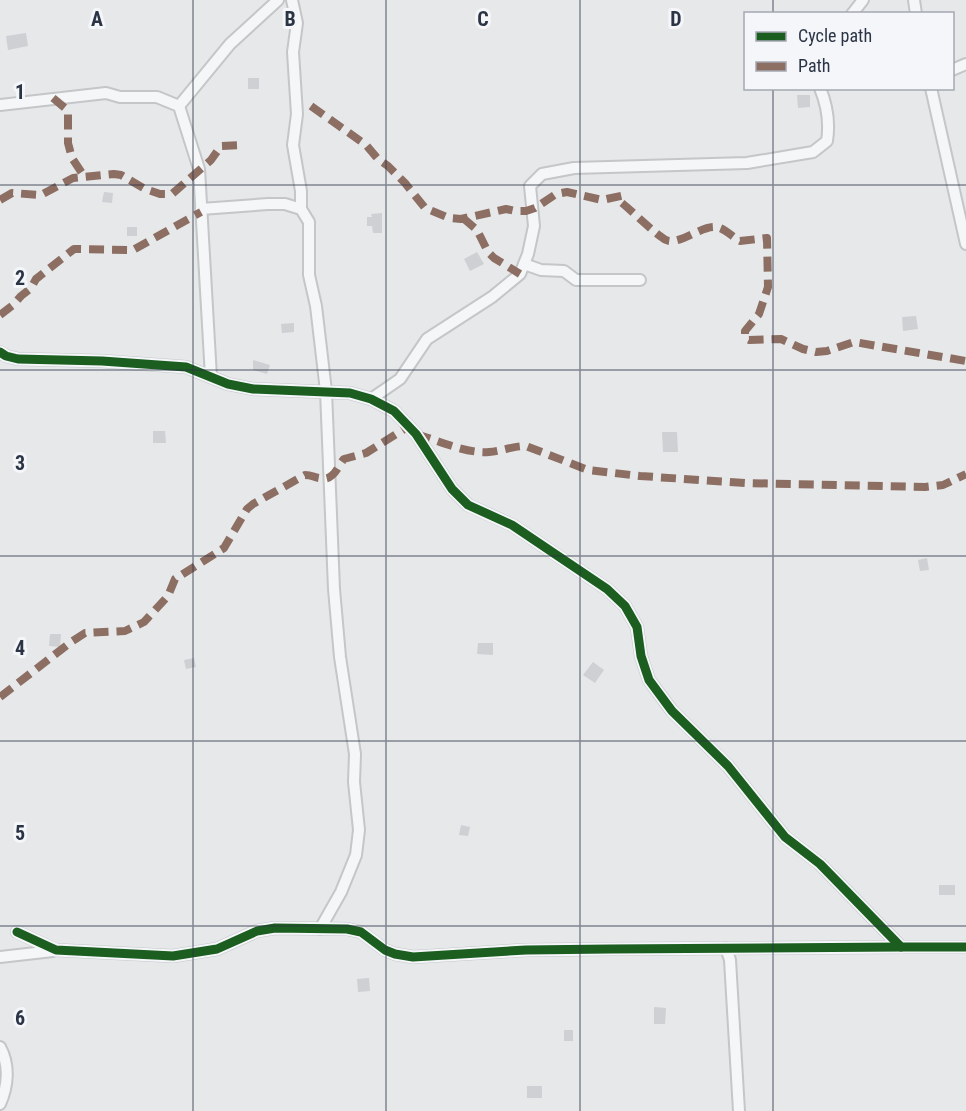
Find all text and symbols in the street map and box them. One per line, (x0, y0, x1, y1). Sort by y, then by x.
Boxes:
text: A (91, 7, 103, 31)
text: B (284, 7, 296, 31)
text: C (477, 7, 489, 31)
text: D (670, 7, 682, 31)
legend (744, 12, 954, 90)
text: Cycle path (798, 25, 872, 46)
text: Path (798, 55, 831, 76)
text: 1 (15, 80, 25, 104)
text: 2 (15, 266, 25, 290)
text: 3 (15, 451, 25, 475)
text: 4 (15, 636, 25, 660)
text: 5 (15, 821, 25, 845)
text: 6 (15, 1006, 25, 1030)

